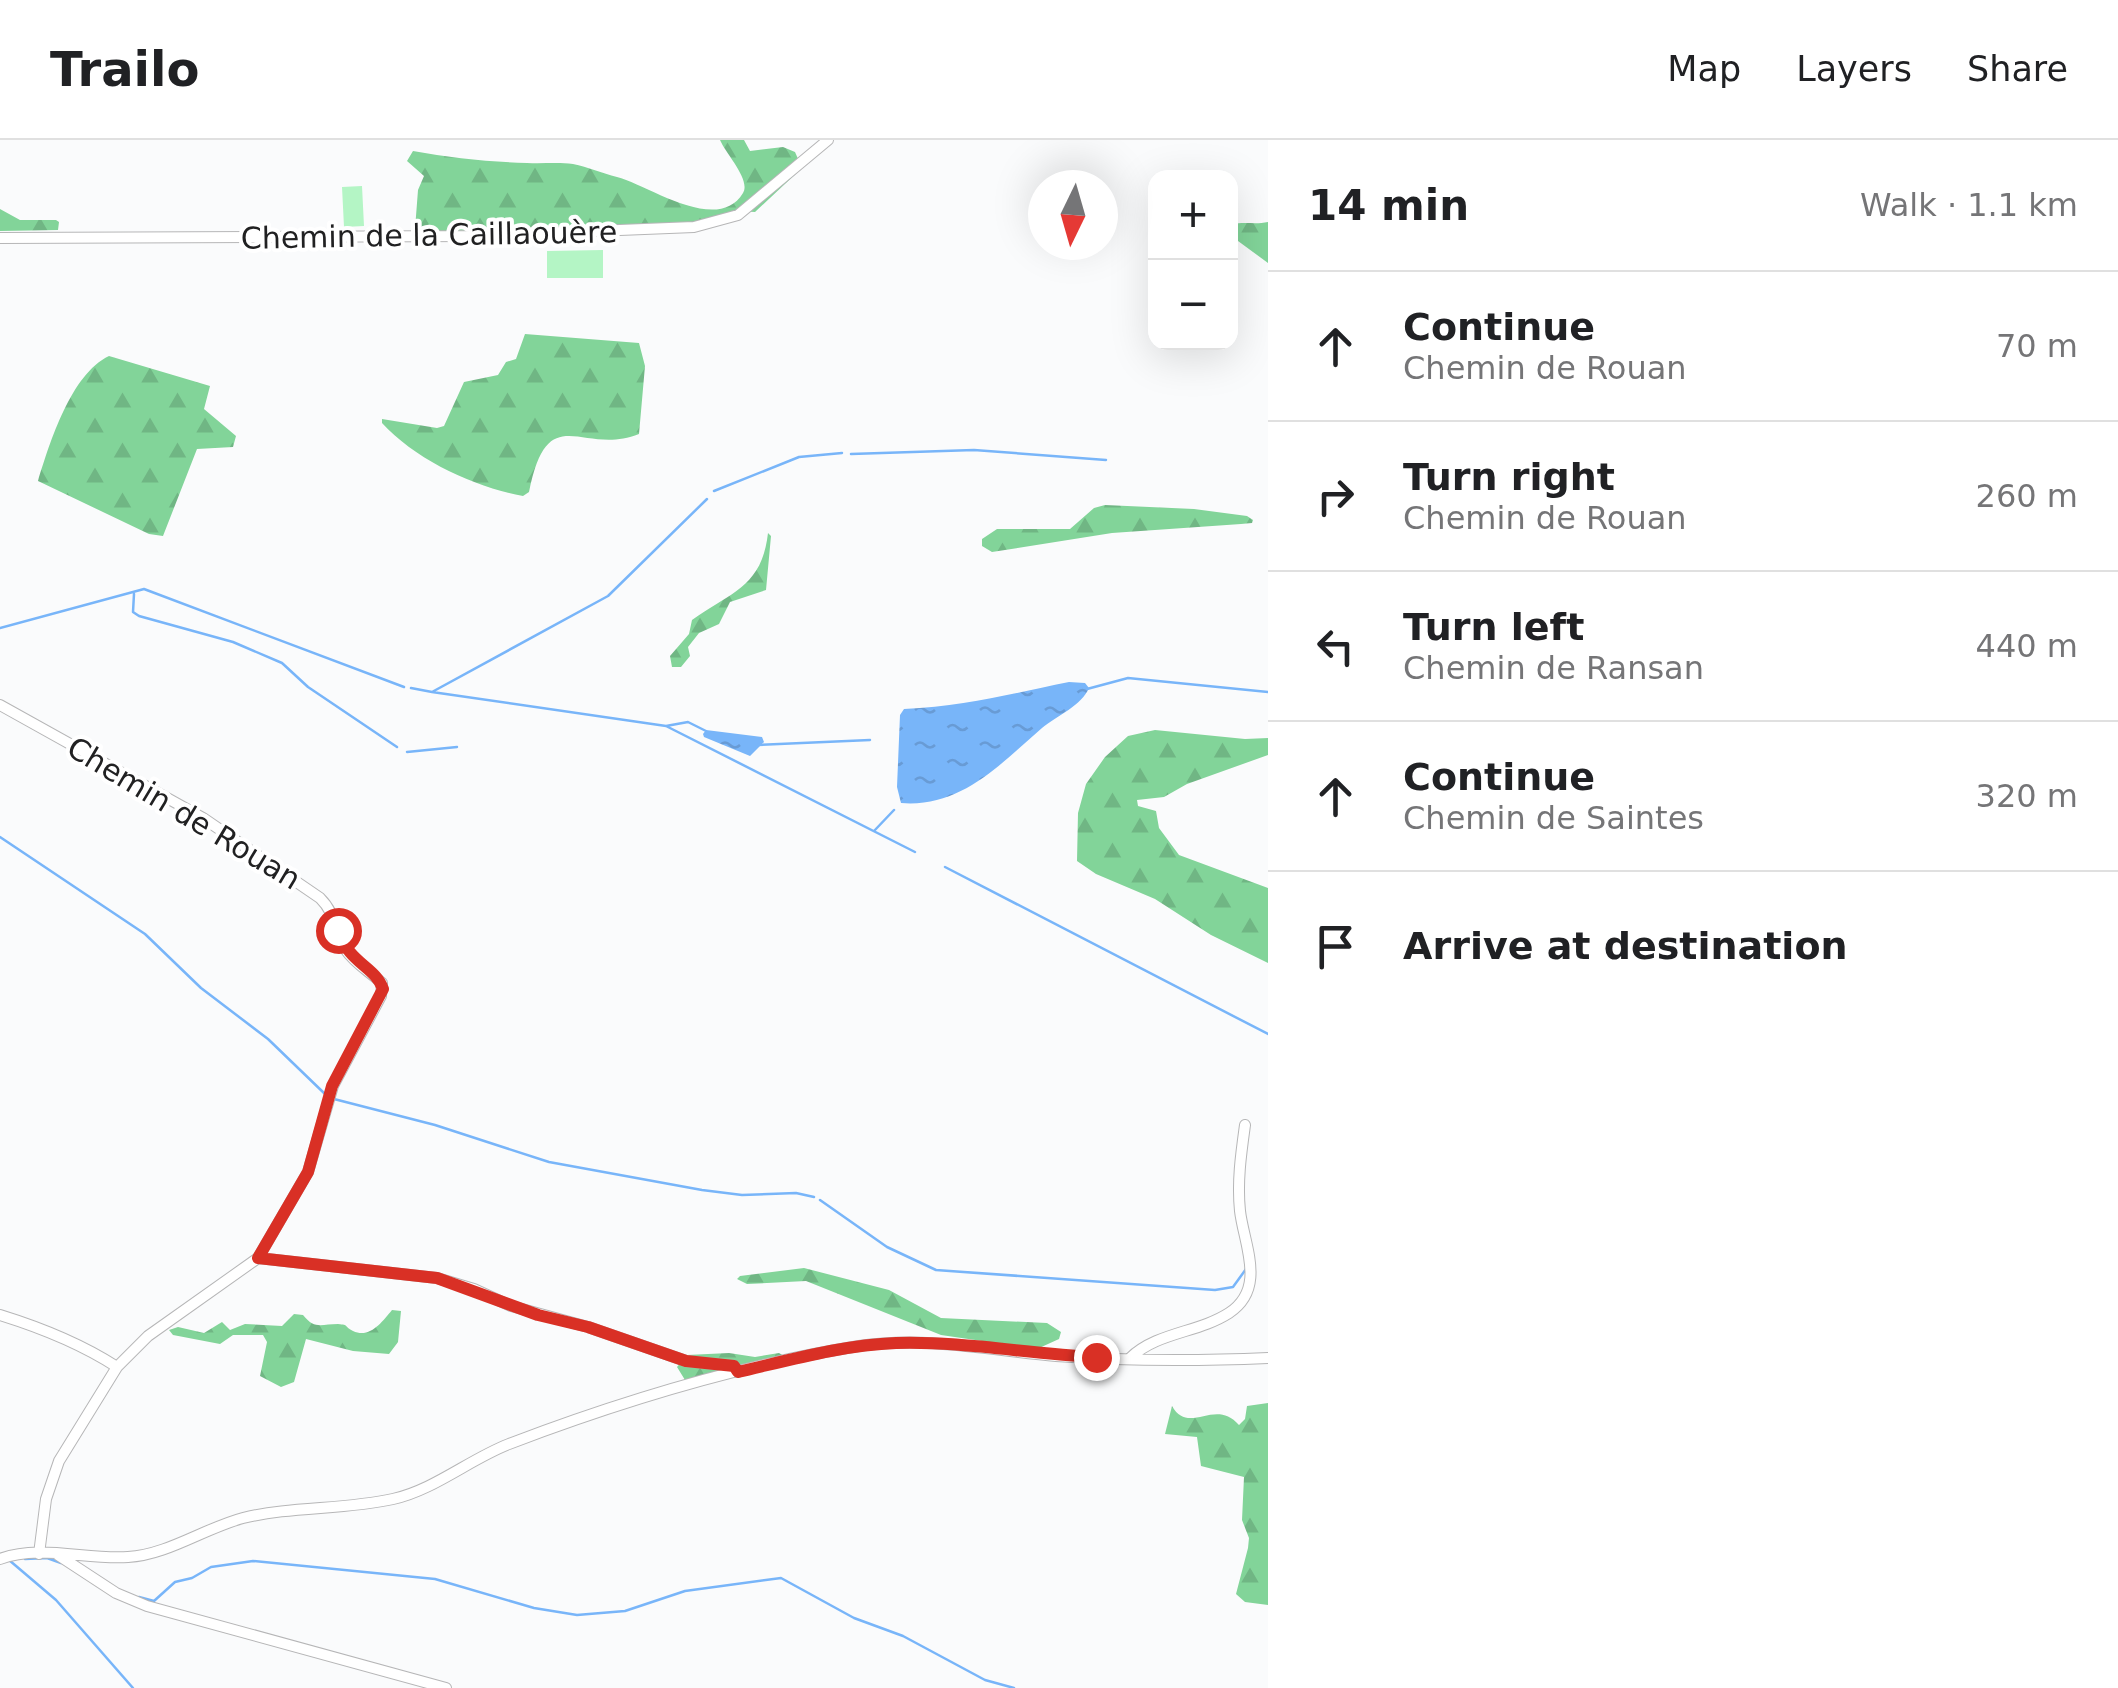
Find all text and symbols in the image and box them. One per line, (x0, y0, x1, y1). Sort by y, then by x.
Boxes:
text: Trailo (50, 41, 199, 97)
text: Map (1667, 49, 1741, 89)
text: Layers (1796, 49, 1912, 89)
text: Share (1967, 49, 2068, 89)
north arrow (1028, 170, 1118, 260)
map controls (1148, 170, 1238, 350)
button: + (1148, 170, 1238, 260)
text: 14 min (1308, 181, 1469, 230)
text: Walk · 1.1 km (1860, 186, 2078, 224)
street label: Chemin de la Caillaouère (240, 214, 618, 256)
button: − (1148, 260, 1238, 350)
text: Continue (1403, 305, 1595, 349)
icon: ahead (1308, 319, 1363, 374)
text: 70 m (1996, 327, 2078, 365)
text: Chemin de Rouan (1403, 349, 1687, 387)
text: Turn right (1403, 455, 1615, 499)
icon: right (1308, 469, 1363, 524)
text: 260 m (1976, 477, 2078, 515)
text: Chemin de Rouan (1403, 499, 1687, 537)
text: Turn left (1403, 605, 1584, 649)
icon: left (1308, 619, 1363, 674)
text: 440 m (1976, 627, 2078, 665)
text: Chemin de Ransan (1403, 649, 1704, 687)
street label: Chemin de Rouan (61, 730, 307, 896)
text: Continue (1403, 755, 1595, 799)
icon: ahead (1308, 769, 1363, 824)
text: 320 m (1976, 777, 2078, 815)
text: Chemin de Saintes (1403, 799, 1704, 837)
route start (316, 908, 362, 954)
icon: arrive (1308, 919, 1363, 974)
text: Arrive at destination (1403, 924, 1848, 968)
route end (1074, 1335, 1120, 1381)

